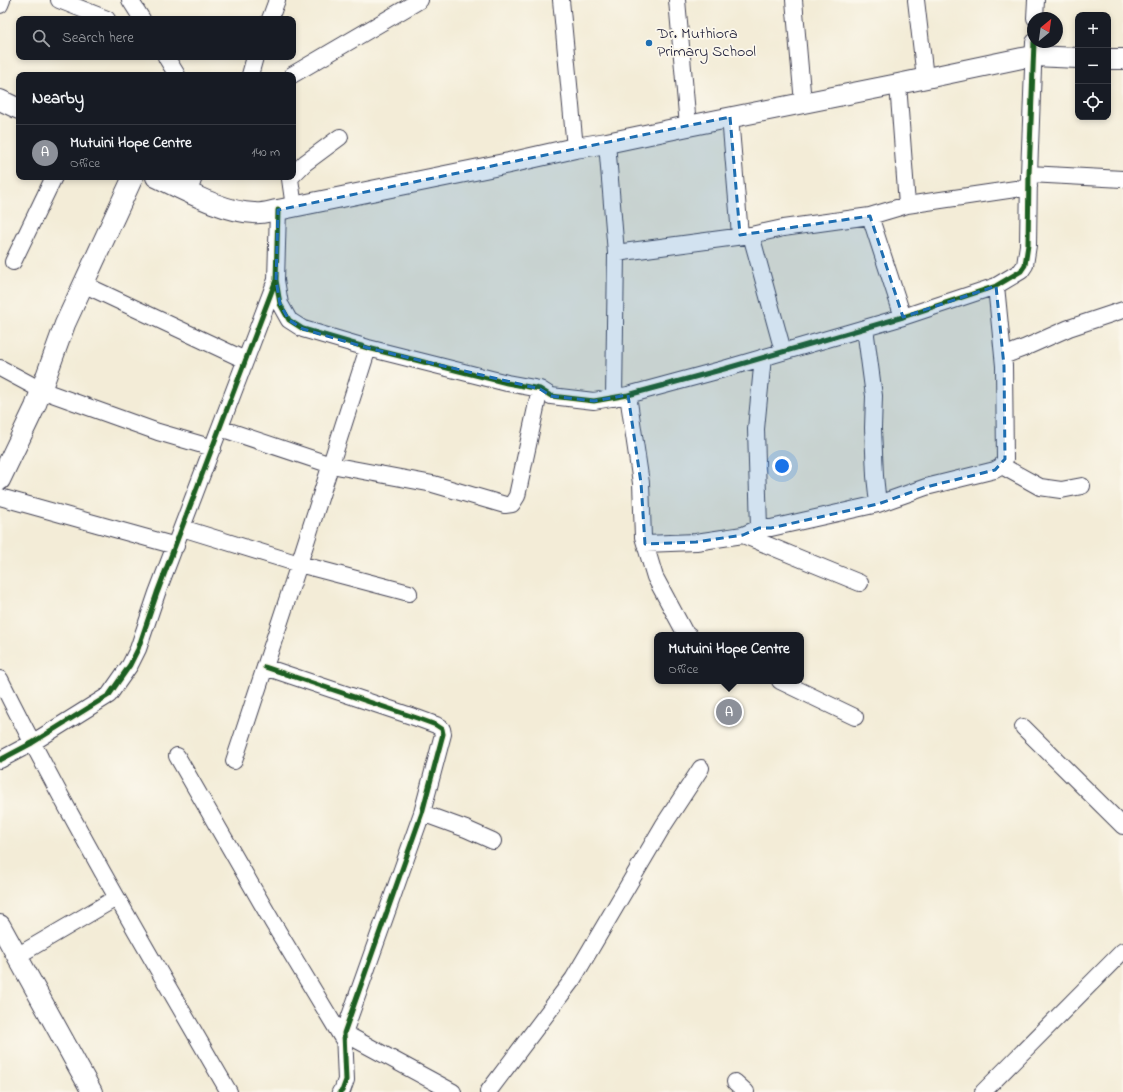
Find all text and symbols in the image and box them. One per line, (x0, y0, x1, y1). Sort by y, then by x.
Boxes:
north arrow (1027, 12, 1063, 48)
map controls (1075, 12, 1111, 120)
button: + (1075, 12, 1111, 48)
search box (16, 16, 296, 60)
place label: Dr. Muthiora Primary School (656, 22, 756, 64)
icon: search (30, 27, 52, 49)
text: Search here (62, 27, 134, 49)
marker: Dr. Muthiora Primary School (644, 38, 654, 48)
button: − (1075, 48, 1111, 84)
button: locate (1075, 84, 1111, 120)
text: Nearby (32, 86, 84, 111)
text: Mutuini Hope Centre (70, 132, 192, 154)
text: A (41, 143, 49, 162)
text: 140 m (252, 143, 280, 162)
text: Office (70, 154, 100, 173)
your location (772, 456, 792, 476)
popup (654, 632, 804, 684)
text: Mutuini Hope Centre (668, 638, 790, 660)
text: Office (668, 660, 698, 679)
pin: A (716, 697, 742, 727)

